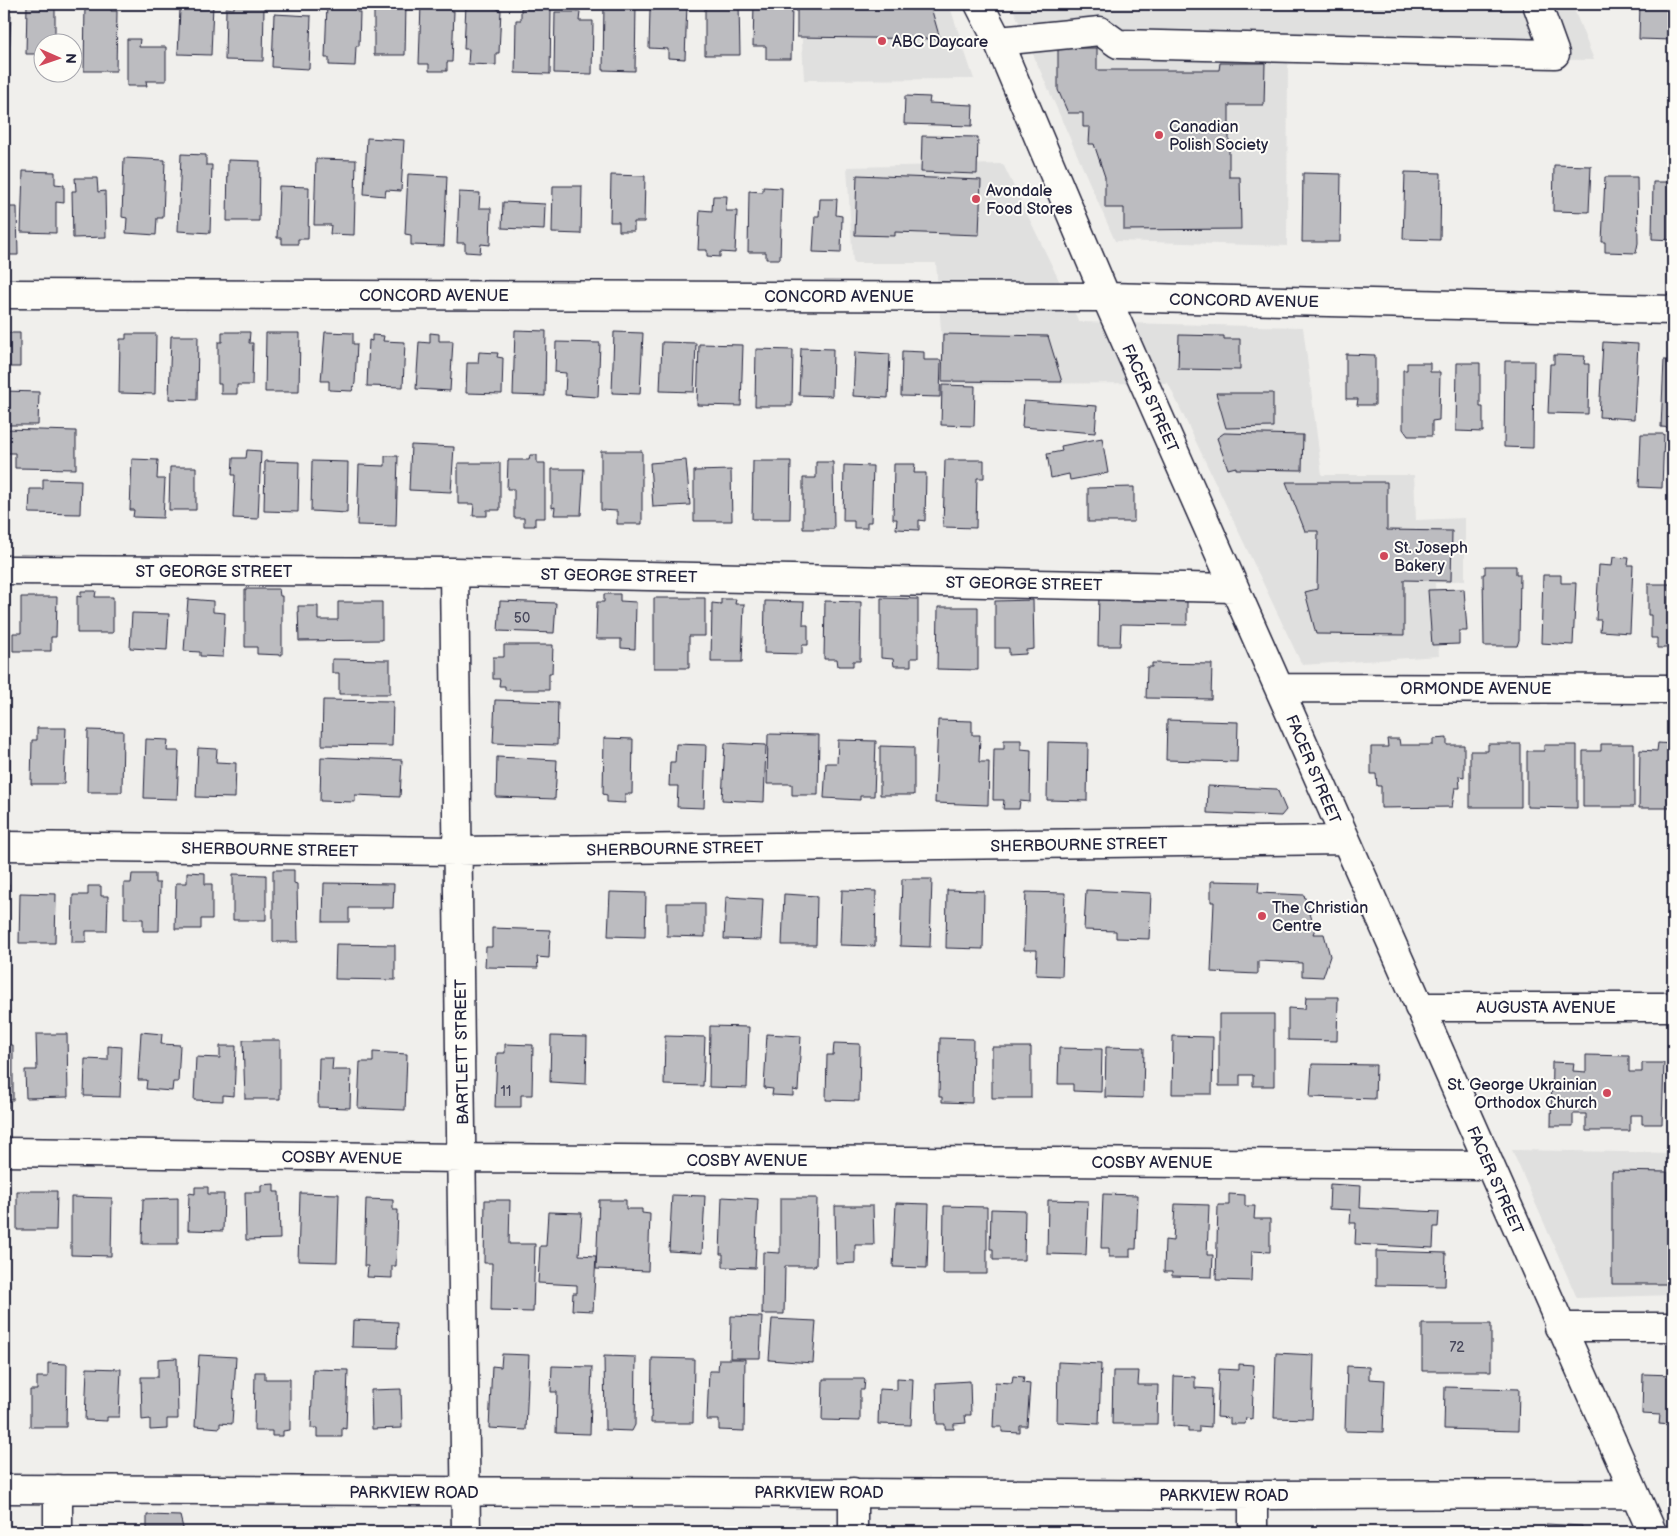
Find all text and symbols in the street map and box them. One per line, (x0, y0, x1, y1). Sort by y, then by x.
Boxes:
north arrow (32, 32, 82, 82)
place label: ABC Daycare (892, 33, 989, 52)
marker: ABC Daycare (876, 35, 888, 47)
text: N (62, 53, 79, 64)
place label: Canadian Polish Society (1169, 118, 1269, 155)
marker: Canadian Polish Society (1153, 129, 1165, 141)
place label: Avondale Food Stores (986, 182, 1073, 219)
marker: Avondale Food Stores (970, 193, 982, 205)
street label: CONCORD AVENUE (359, 287, 509, 306)
street label: CONCORD AVENUE (764, 288, 914, 307)
street label: CONCORD AVENUE (1169, 291, 1319, 312)
street label: FACER STREET (1117, 342, 1182, 456)
place label: St. Joseph Bakery (1394, 539, 1468, 576)
marker: St. Joseph Bakery (1378, 550, 1390, 562)
street label: ST GEORGE STREET (136, 563, 293, 582)
street label: ST GEORGE STREET (540, 566, 698, 587)
street label: ST GEORGE STREET (945, 574, 1103, 595)
house number: 50 (514, 610, 530, 627)
street label: ORMONDE AVENUE (1400, 680, 1552, 699)
street label: FACER STREET (1281, 712, 1344, 827)
street label: SHERBOURNE STREET (990, 834, 1168, 857)
street label: SHERBOURNE STREET (586, 838, 764, 861)
street label: SHERBOURNE STREET (181, 839, 359, 862)
place label: The Christian Centre (1272, 899, 1368, 936)
marker: The Christian Centre (1256, 910, 1268, 922)
street label: BARTLETT STREET (452, 979, 473, 1125)
street label: AUGUSTA AVENUE (1476, 999, 1616, 1018)
place label: St. George Ukrainian Orthodox Church (1447, 1076, 1597, 1113)
house number: 11 (501, 1083, 511, 1100)
marker: St. George Ukrainian Orthodox Church (1601, 1087, 1613, 1099)
street label: FACER STREET (1462, 1124, 1527, 1238)
street label: COSBY AVENUE (281, 1148, 403, 1169)
street label: COSBY AVENUE (687, 1152, 807, 1171)
street label: COSBY AVENUE (1092, 1154, 1212, 1173)
house number: 72 (1449, 1339, 1465, 1356)
street label: PARKVIEW ROAD (349, 1484, 479, 1503)
street label: PARKVIEW ROAD (754, 1484, 884, 1503)
street label: PARKVIEW ROAD (1159, 1487, 1289, 1506)

